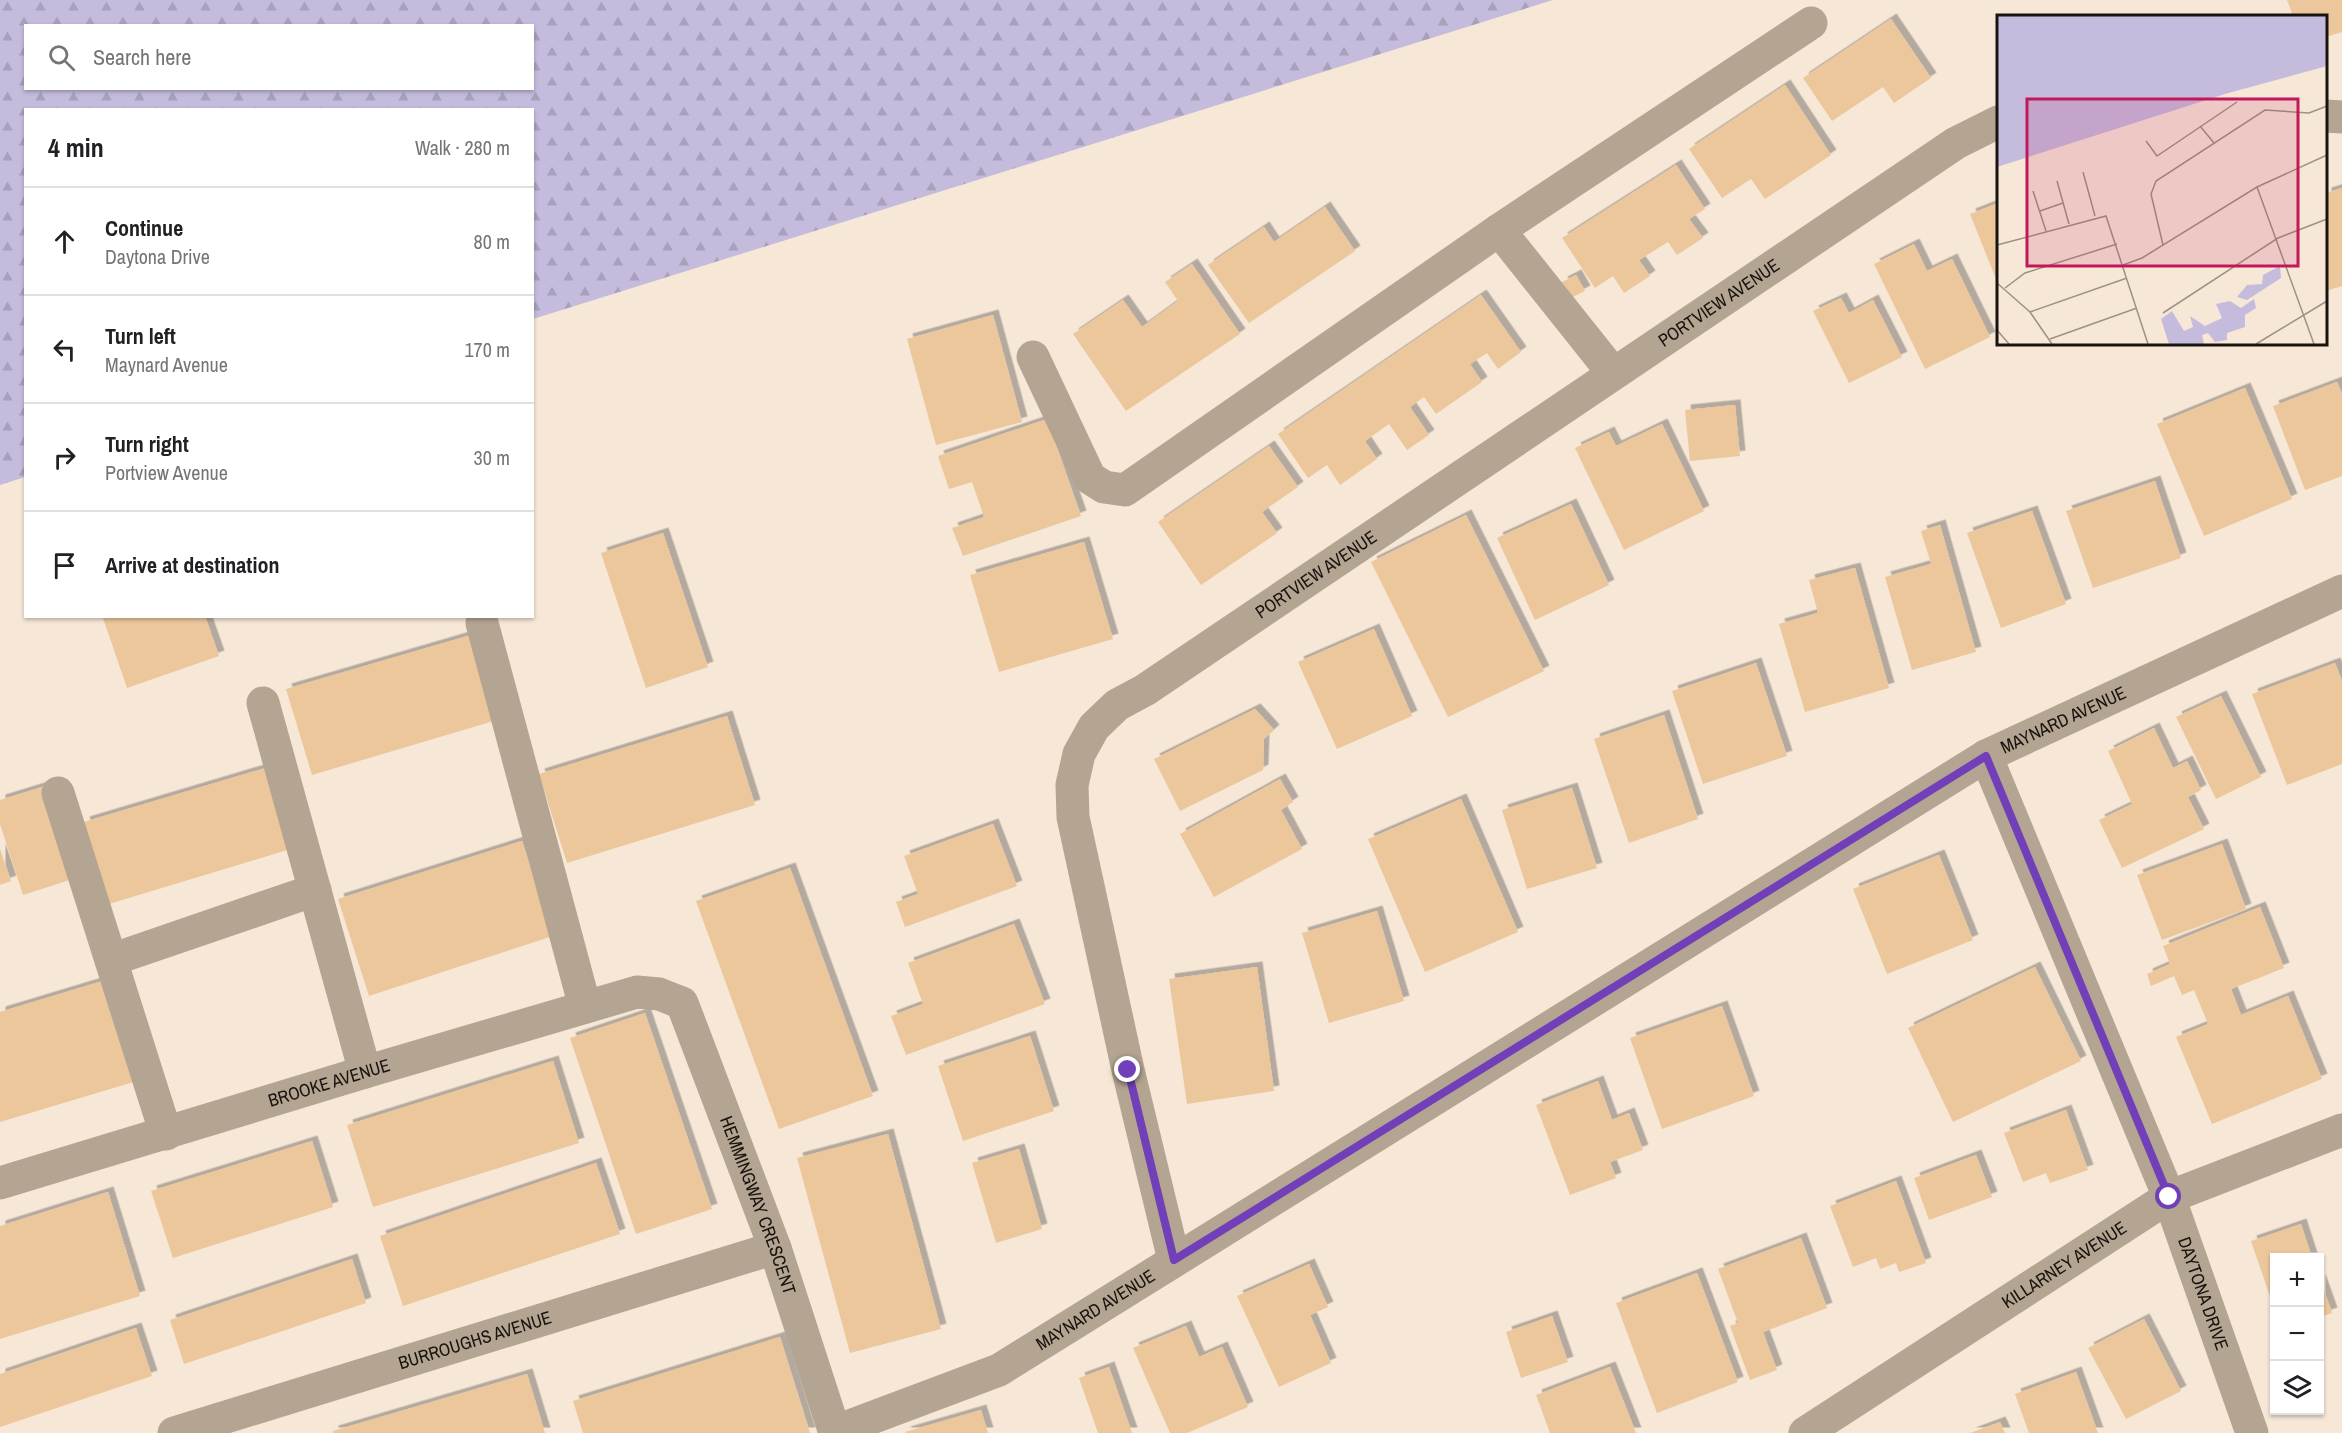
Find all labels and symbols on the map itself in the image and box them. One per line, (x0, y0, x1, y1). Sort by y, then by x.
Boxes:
inset map (1997, 15, 2327, 345)
street label: PORTVIEW AVENUE (1653, 253, 1784, 352)
street label: PORTVIEW AVENUE (1250, 524, 1381, 624)
street label: MAYNARD AVENUE (1996, 680, 2130, 760)
street label: BROOKE AVENUE (265, 1052, 393, 1113)
route end (1114, 1056, 1140, 1082)
street label: HEMMINGWAY CRESCENT (714, 1112, 802, 1298)
route start (2155, 1183, 2181, 1209)
street label: KILLARNEY AVENUE (1997, 1215, 2131, 1314)
street label: DAYTONA DRIVE (2172, 1234, 2235, 1354)
street label: MAYNARD AVENUE (1031, 1263, 1160, 1356)
street label: BURROUGHS AVENUE (395, 1305, 555, 1375)

